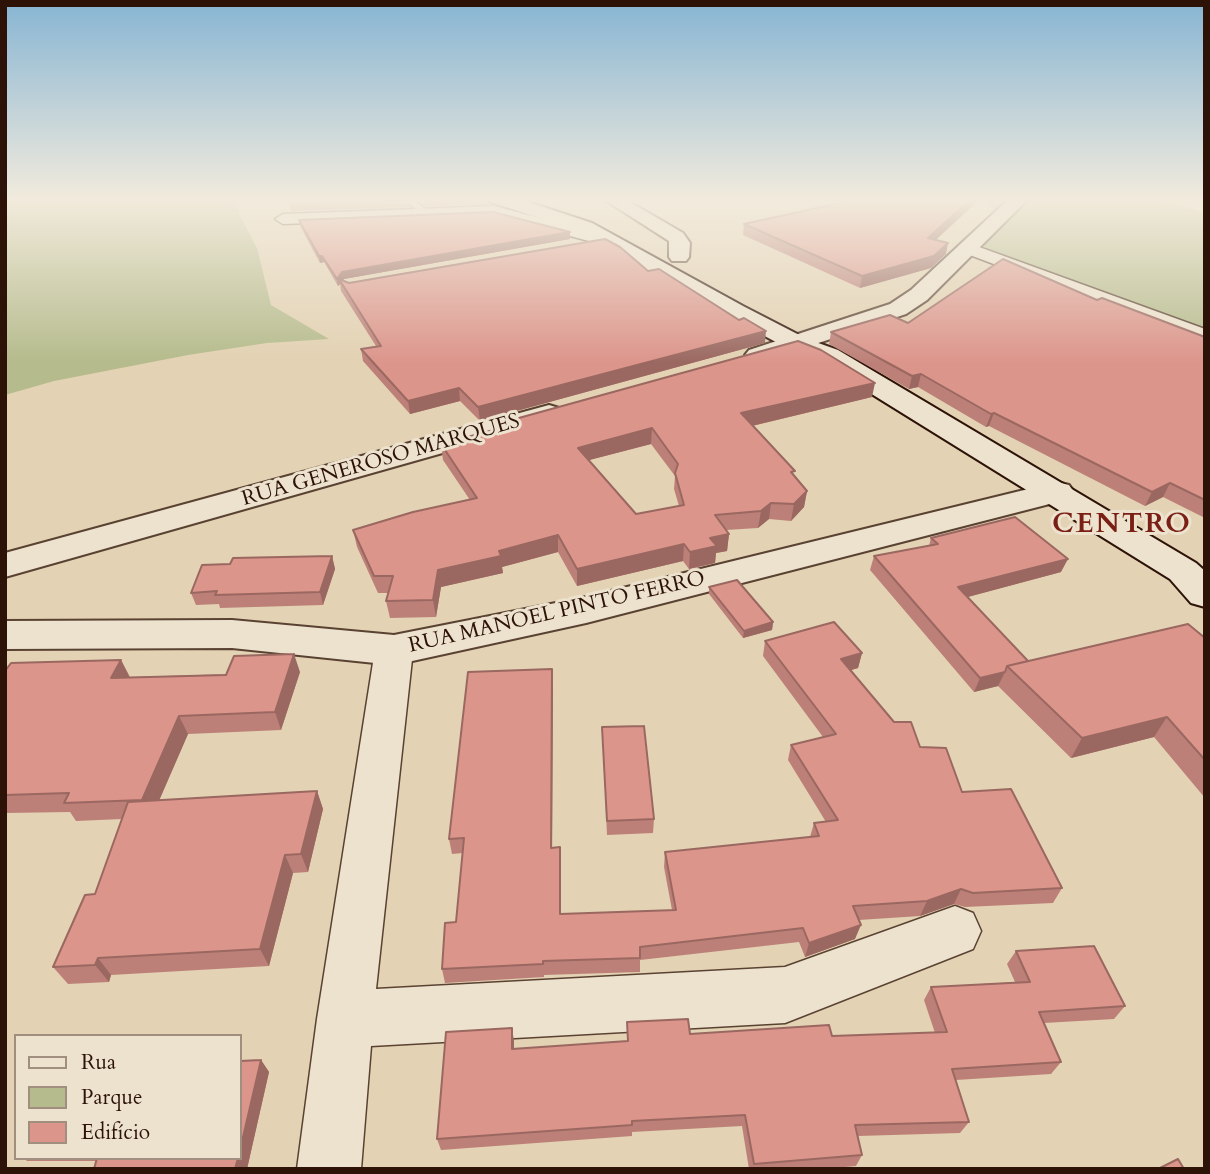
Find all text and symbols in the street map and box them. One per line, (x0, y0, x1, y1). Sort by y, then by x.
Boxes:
street label: RUA GENEROSO MARQUES (239, 409, 523, 513)
district label: CENTRO (1053, 509, 1191, 543)
street label: RUA MANOEL PINTO FERRO (406, 567, 708, 659)
legend (14, 1034, 242, 1160)
text: Rua (81, 1048, 116, 1077)
text: Parque (81, 1083, 142, 1112)
text: Edifício (81, 1118, 150, 1147)

